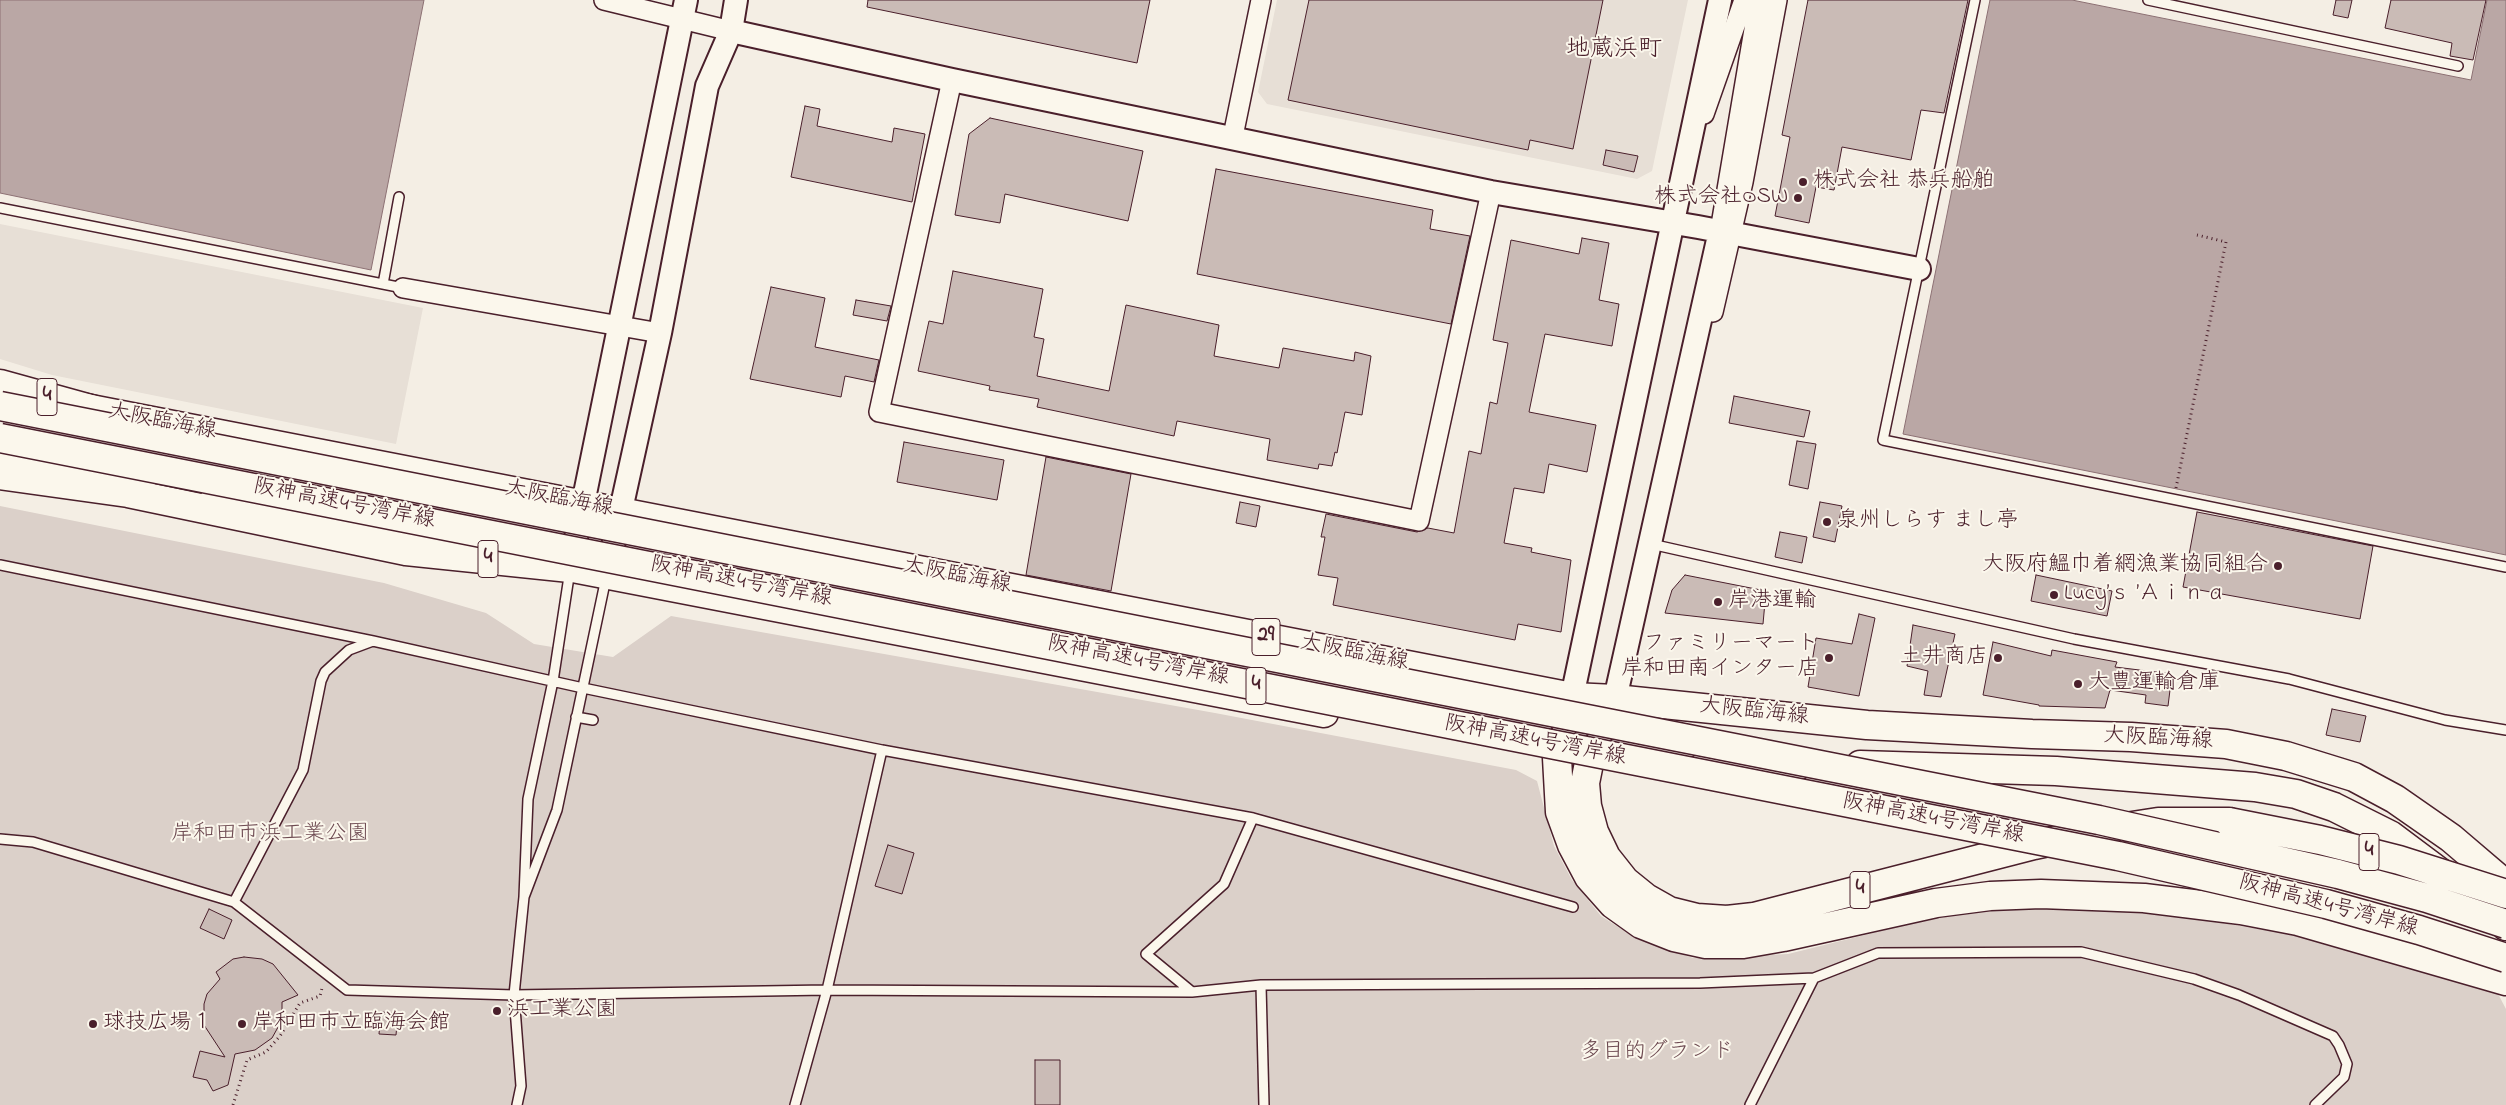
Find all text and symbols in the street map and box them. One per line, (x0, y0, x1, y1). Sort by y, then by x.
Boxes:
district label: 地蔵浜町 (1566, 37, 1662, 65)
place label: 株式会社 恭兵船舶 (1813, 169, 1994, 195)
marker: 株式会社 恭兵船舶 (1797, 176, 1809, 188)
place label: 株式会社OSW (1654, 185, 1788, 211)
marker: 株式会社OSW (1792, 192, 1804, 204)
road number: 4 (37, 378, 57, 416)
street label: 大阪臨海線 (105, 400, 219, 446)
street label: 阪神高速4号湾岸線 (251, 474, 437, 536)
street label: 大阪臨海線 (502, 477, 616, 523)
place label: 泉州しらす まし亭 (1837, 509, 2018, 535)
marker: 泉州しらす まし亭 (1821, 516, 1833, 528)
road number: 4 (478, 540, 498, 578)
street label: 阪神高速4号湾岸線 (648, 552, 834, 614)
place label: 大阪府鰮巾着網漁業協同組合 (1982, 553, 2268, 579)
street label: 大阪臨海線 (900, 554, 1014, 600)
marker: 大阪府鰮巾着網漁業協同組合 (2272, 560, 2284, 572)
place label: Lucy’ｓ ’Ａｉｎａ (2064, 582, 2227, 608)
place label: 岸港運輸 (1728, 589, 1816, 615)
marker: Lucy’ｓ ’Ａｉｎａ (2048, 589, 2060, 601)
marker: 岸港運輸 (1712, 596, 1724, 608)
road number: 29 (1252, 618, 1280, 656)
street label: 阪神高速4号湾岸線 (1045, 631, 1231, 693)
street label: 大阪臨海線 (1297, 631, 1411, 677)
place label: ファミリーマート 岸和田南インター店 (1621, 632, 1819, 684)
place label: 土井商店 (1900, 645, 1988, 671)
marker: ファミリーマート 岸和田南インター店 (1823, 652, 1835, 664)
marker: 土井商店 (1992, 652, 2004, 664)
road number: 4 (1246, 668, 1266, 704)
place label: 大豊運輸倉庫 (2088, 671, 2220, 697)
marker: 大豊運輸倉庫 (2072, 678, 2084, 690)
street label: 大阪臨海線 (1698, 694, 1810, 732)
street label: 阪神高速4号湾岸線 (1442, 711, 1628, 773)
street label: 大阪臨海線 (2102, 724, 2214, 756)
street label: 阪神高速4号湾岸線 (1840, 789, 2026, 851)
park label: 岸和田市浜工業公園 (171, 822, 369, 848)
road number: 4 (2359, 834, 2379, 870)
street label: 阪神高速4号湾岸線 (2235, 870, 2421, 944)
road number: 4 (1850, 872, 1870, 908)
place label: 浜工業公園 (507, 998, 617, 1024)
marker: 浜工業公園 (491, 1005, 503, 1017)
place label: 球技広場１ (103, 1011, 213, 1037)
place label: 岸和田市立臨海会館 (252, 1011, 450, 1037)
marker: 球技広場１ (87, 1018, 99, 1030)
marker: 岸和田市立臨海会館 (236, 1018, 248, 1030)
park label: 多目的グランド (1580, 1040, 1734, 1066)

